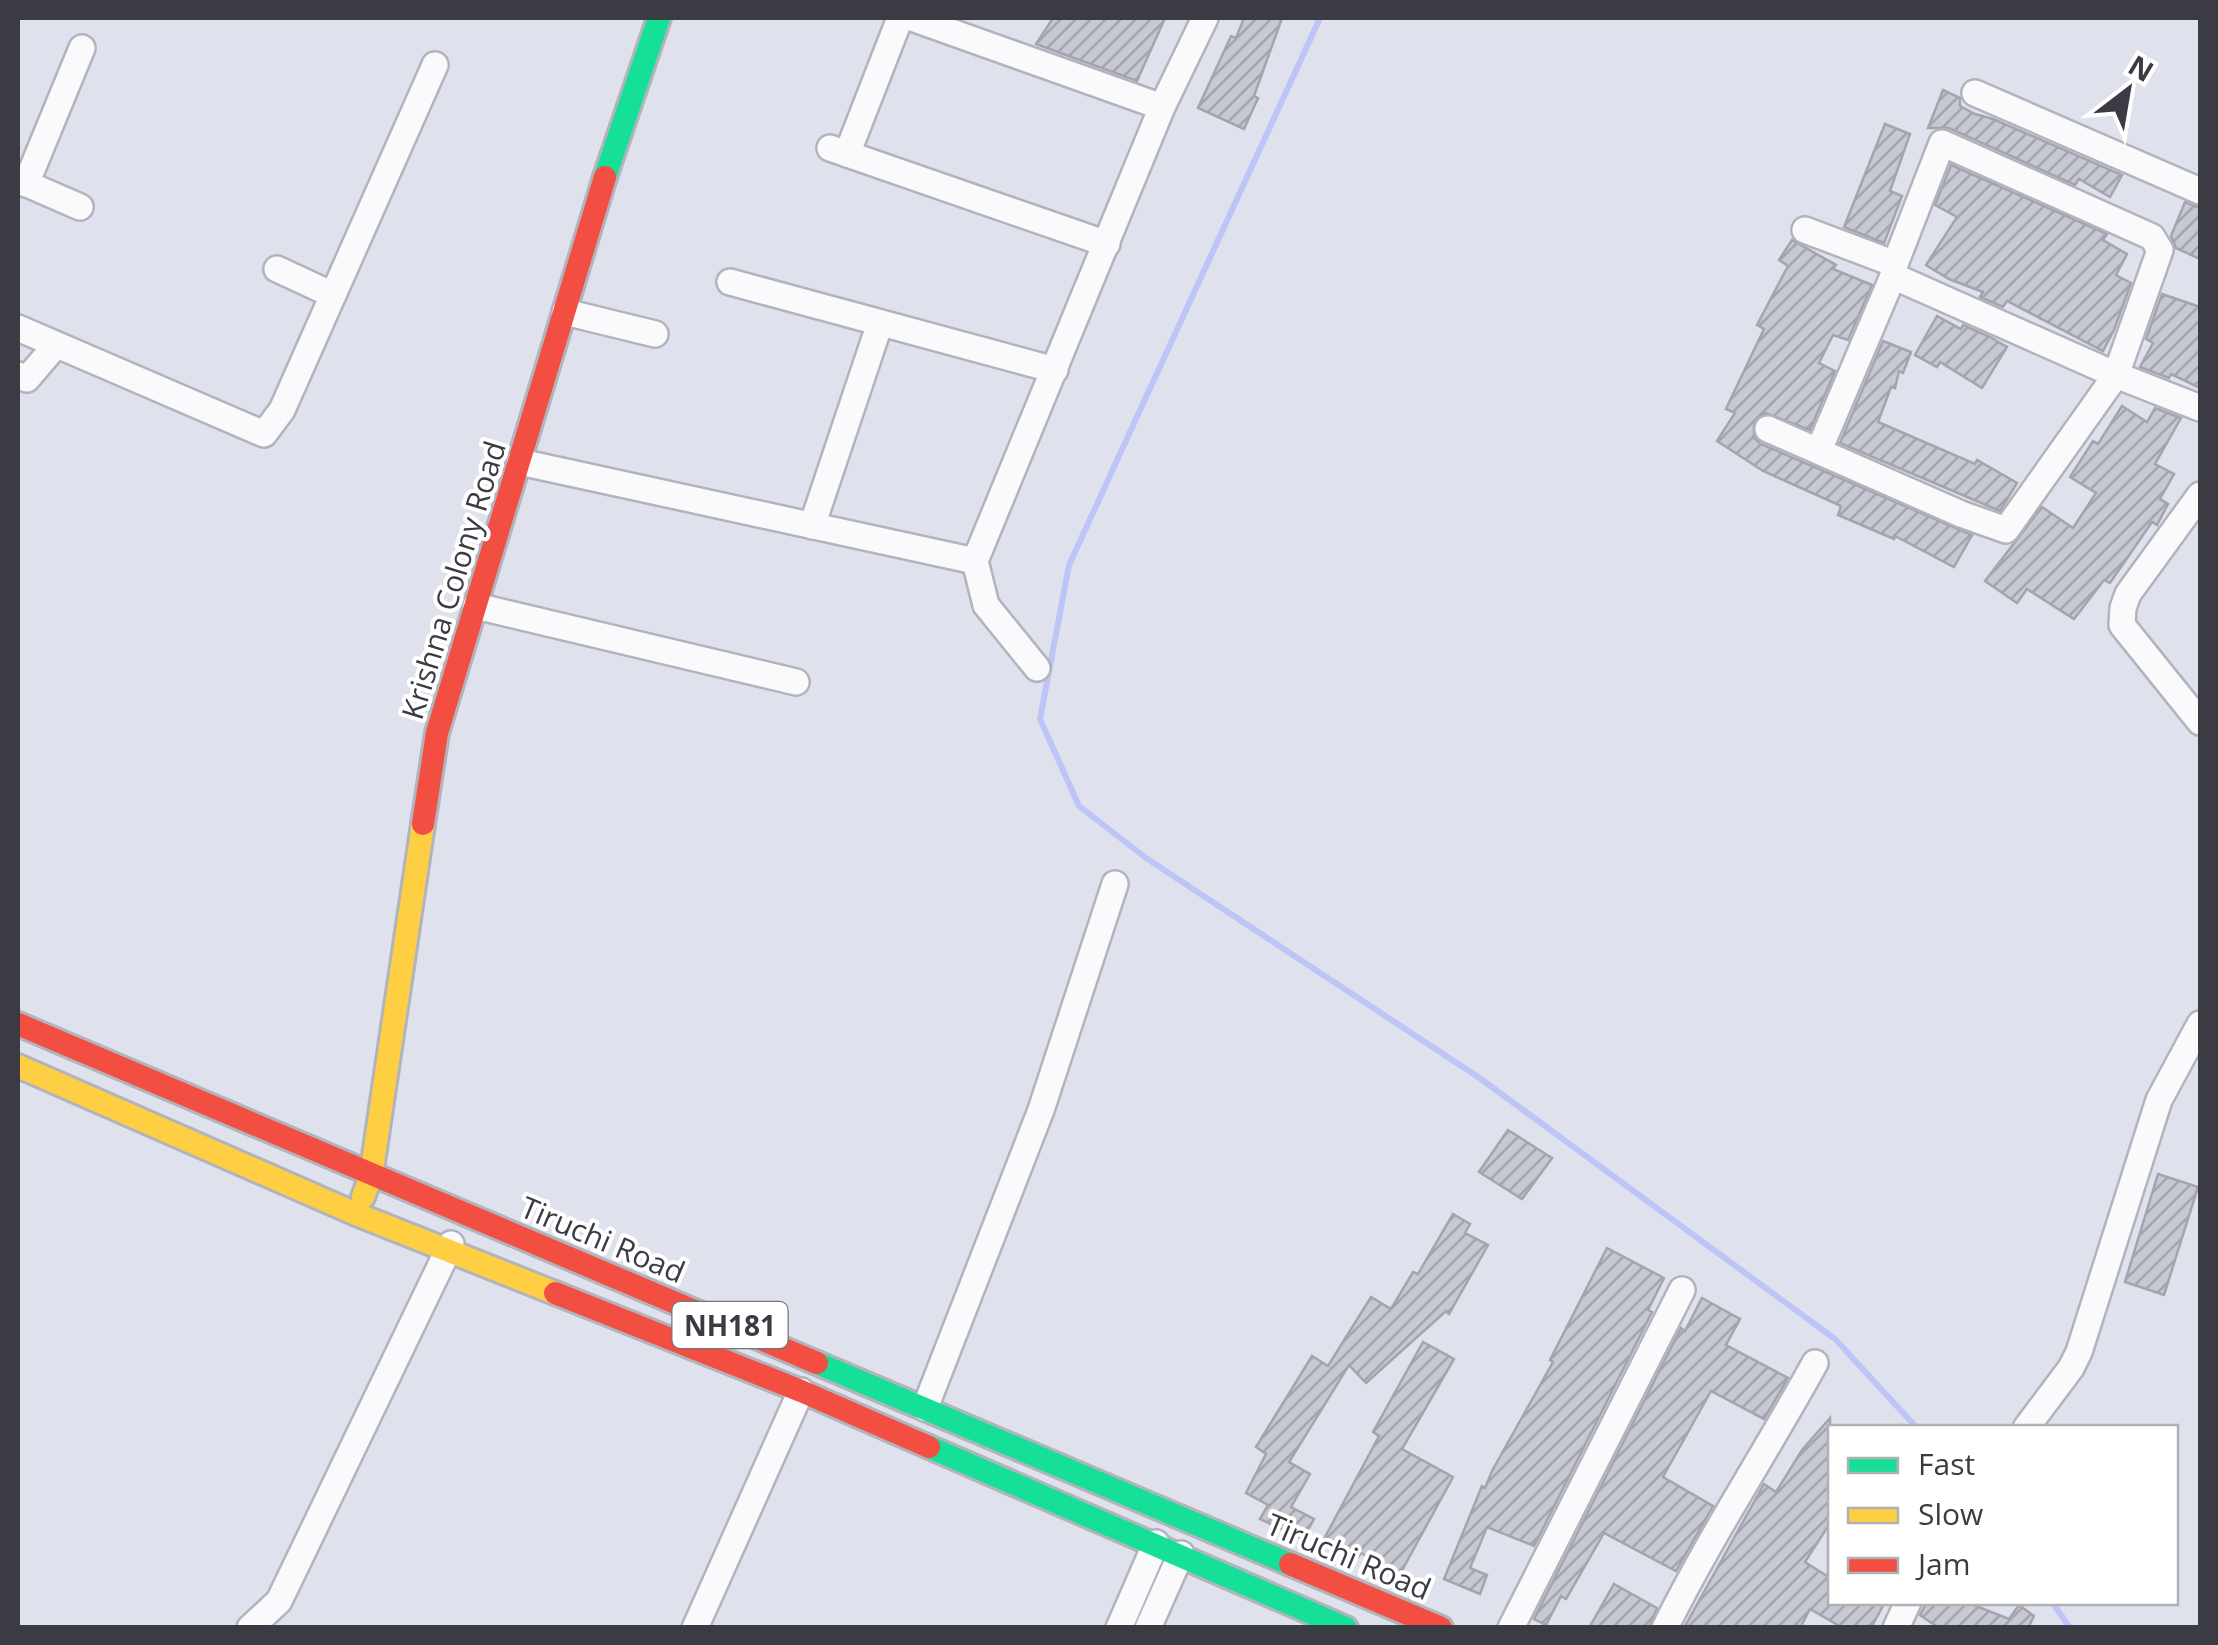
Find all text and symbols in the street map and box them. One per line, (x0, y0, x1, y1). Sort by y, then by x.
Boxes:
north arrow (2078, 40, 2178, 140)
text: N (2122, 46, 2161, 90)
street label: Krishna Colony Road (391, 436, 515, 724)
street label: Tiruchi Road (515, 1186, 691, 1292)
road number: NH181 (672, 1302, 788, 1348)
legend (1828, 1425, 2178, 1605)
text: Fast (1918, 1443, 1975, 1484)
text: Slow (1918, 1493, 1983, 1534)
street label: Tiruchi Road (1261, 1503, 1437, 1609)
text: Jam (1915, 1543, 1971, 1584)

